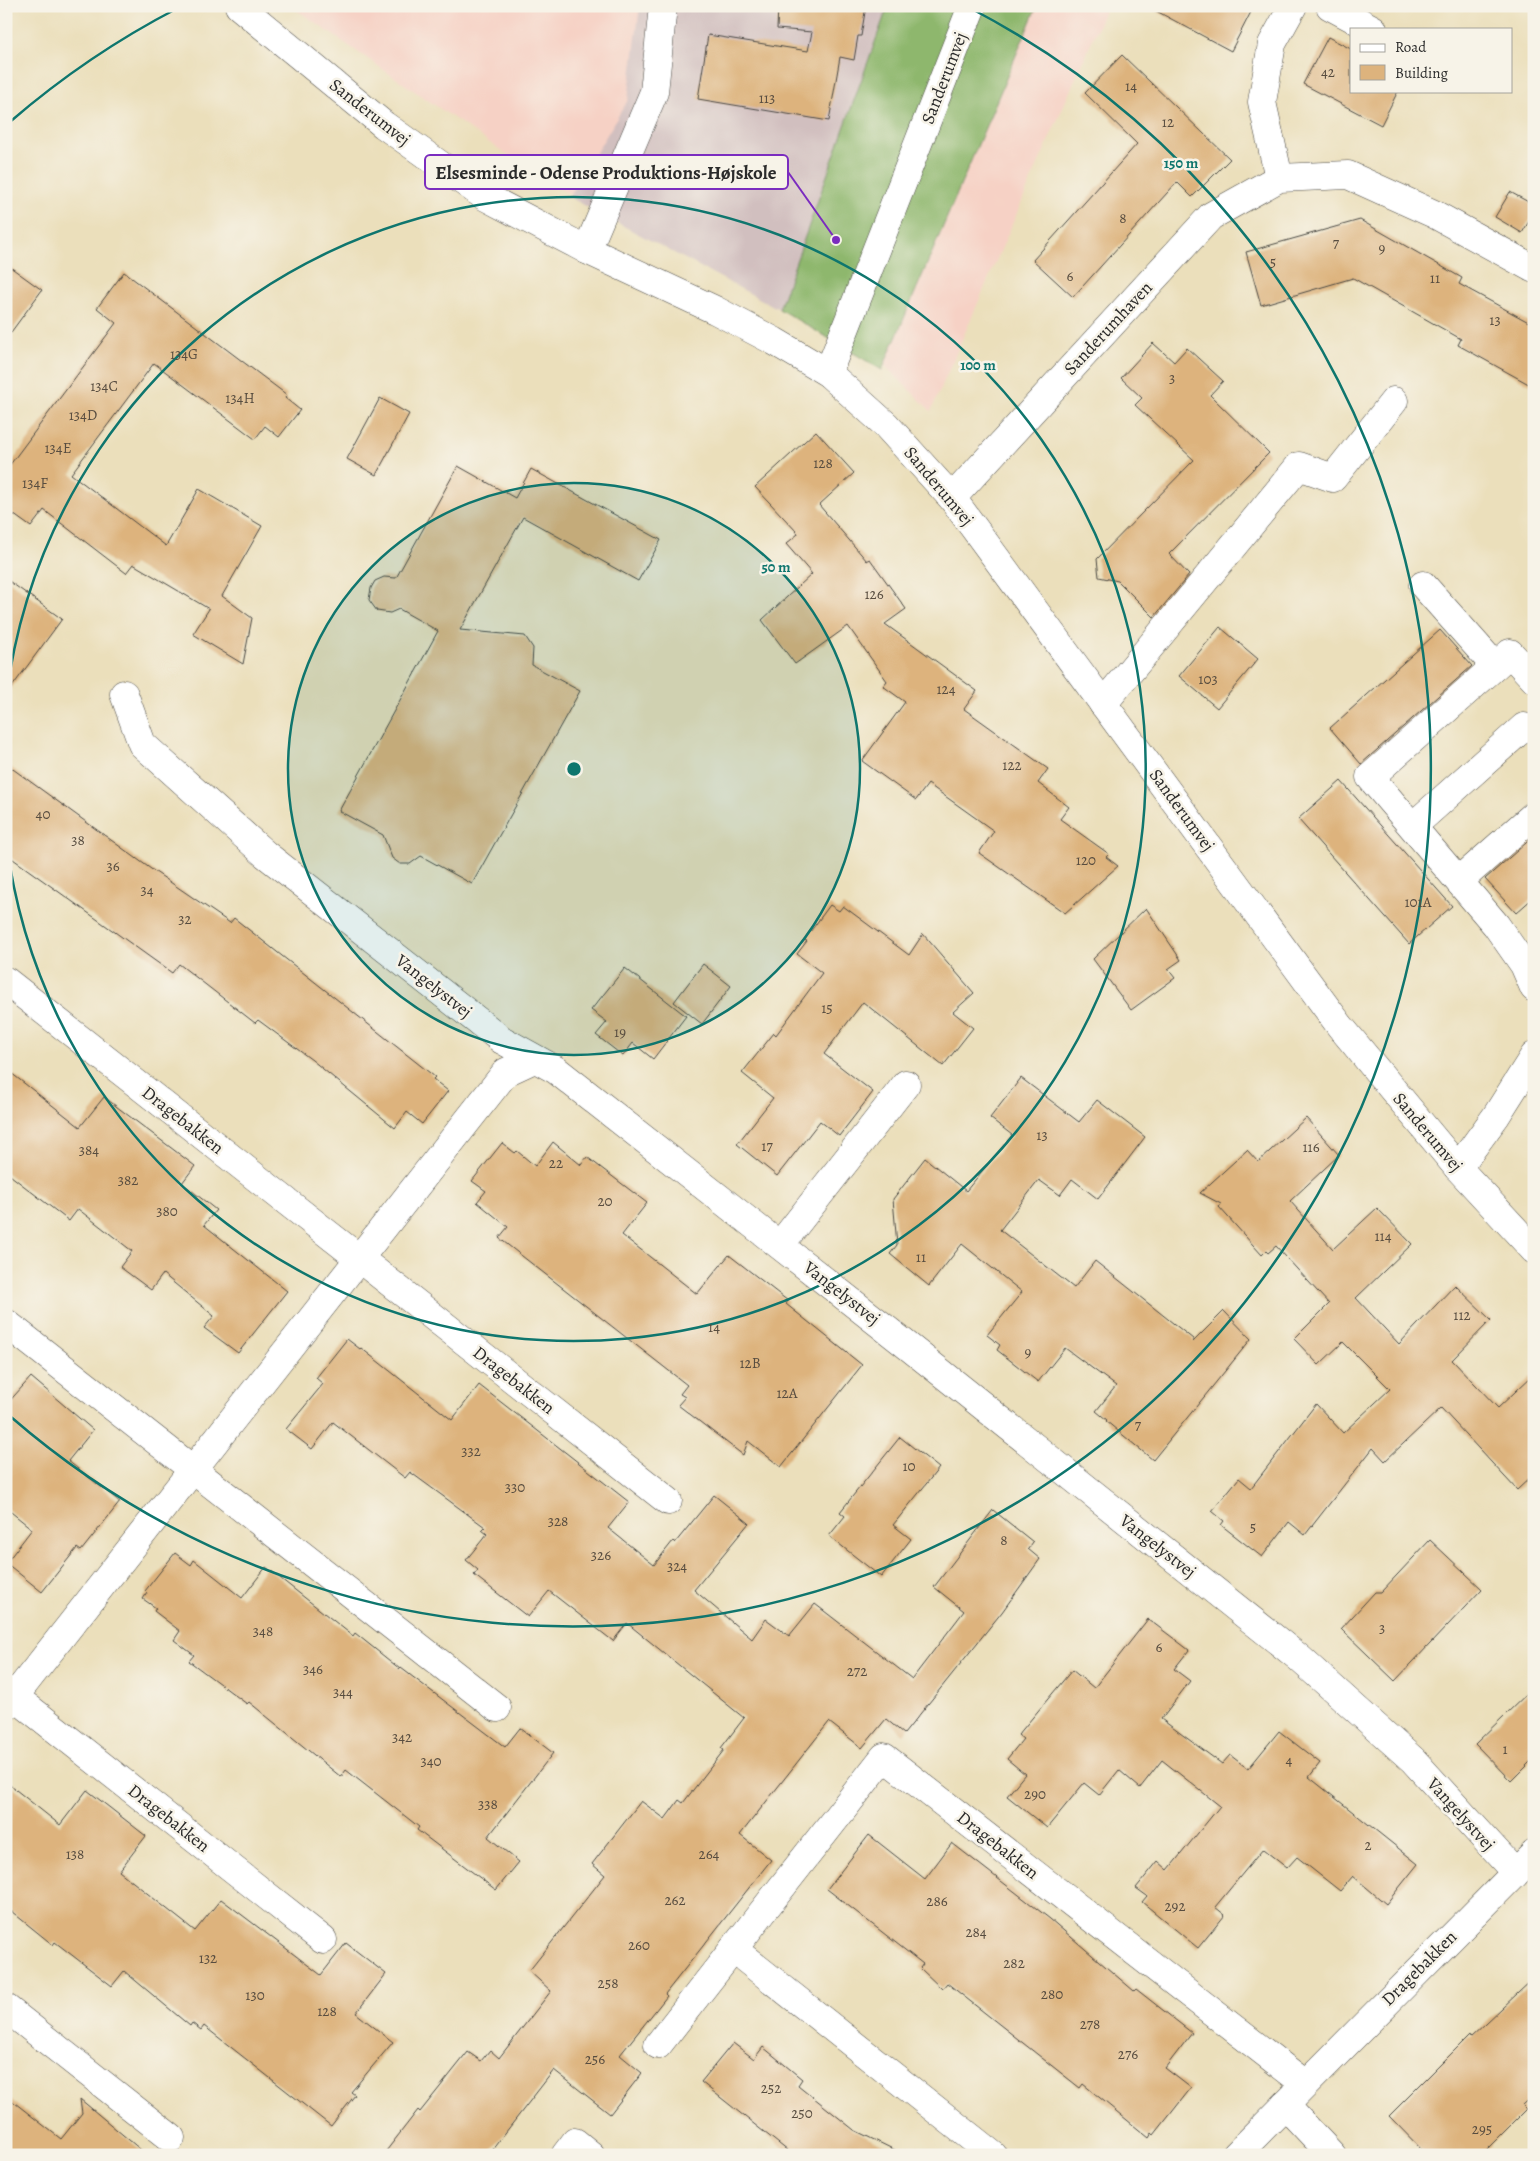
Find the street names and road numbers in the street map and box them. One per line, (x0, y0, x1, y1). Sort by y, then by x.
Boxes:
street label: Sanderumvej (915, 29, 973, 127)
street label: Sanderumvej (325, 73, 415, 151)
street label: Sanderumhaven (1058, 276, 1158, 380)
street label: Sanderumvej (899, 441, 979, 531)
street label: Sanderumvej (1144, 764, 1220, 856)
street label: Vangelystvej (390, 948, 477, 1023)
street label: Dragebakken (137, 1080, 229, 1160)
street label: Sanderumvej (1388, 1087, 1468, 1177)
street label: Vangelystvej (798, 1255, 885, 1330)
street label: Dragebakken (468, 1340, 560, 1420)
street label: Vangelystvej (1114, 1508, 1201, 1583)
street label: Vangelystvej (1421, 1772, 1500, 1856)
street label: Dragebakken (123, 1778, 215, 1858)
street label: Dragebakken (952, 1805, 1044, 1885)
street label: Dragebakken (1376, 1925, 1462, 2011)

